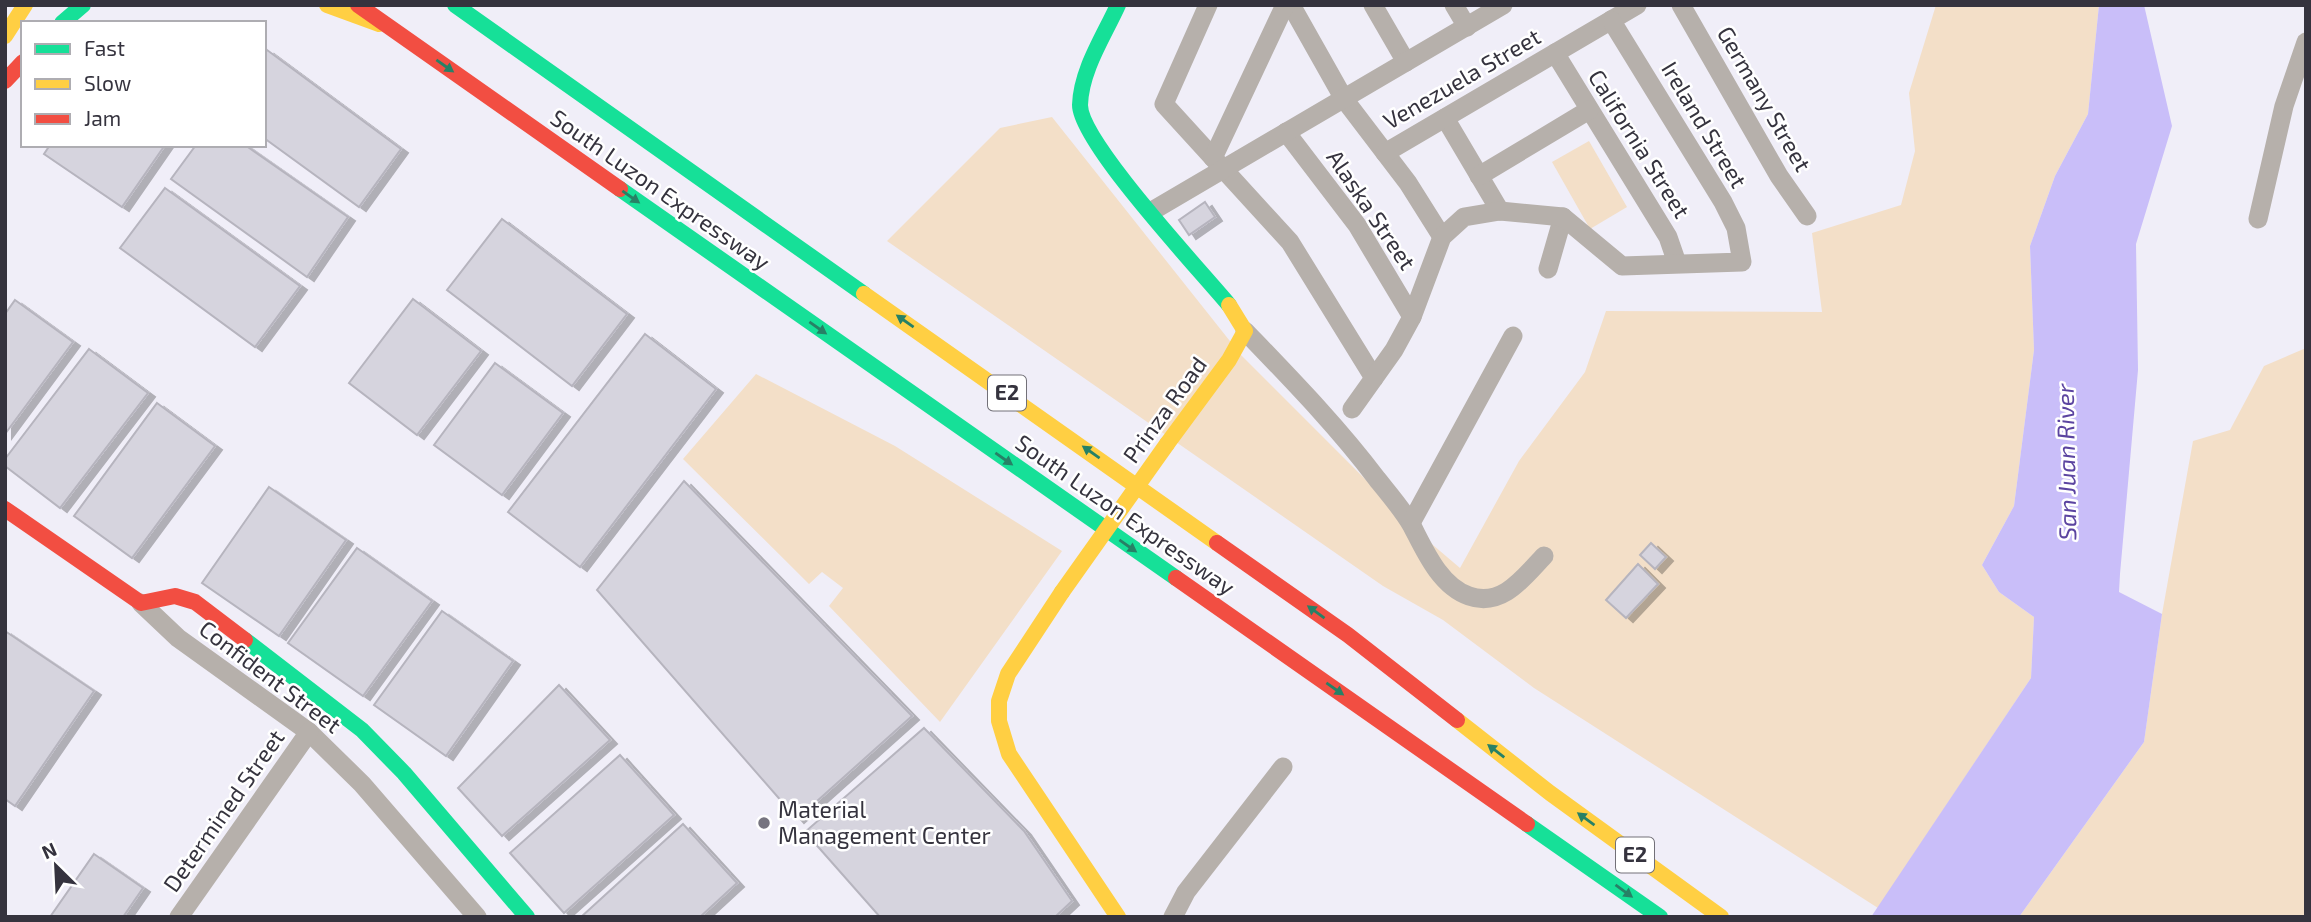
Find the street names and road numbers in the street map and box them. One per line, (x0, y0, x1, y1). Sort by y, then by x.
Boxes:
street label: Germany Street (1712, 21, 1818, 176)
street label: Venezuela Street (1378, 22, 1545, 134)
street label: Ireland Street (1656, 56, 1754, 193)
street label: California Street (1583, 64, 1697, 223)
street label: South Luzon Expressway (546, 103, 776, 276)
street label: Alaska Street (1321, 144, 1422, 275)
street label: Prinza Road (1116, 351, 1212, 468)
road number: E2 (988, 376, 1026, 410)
street label: South Luzon Expressway (1011, 428, 1241, 601)
street label: Confident Street (194, 614, 347, 739)
street label: Determined Street (157, 724, 290, 897)
road number: E2 (1616, 838, 1654, 872)

